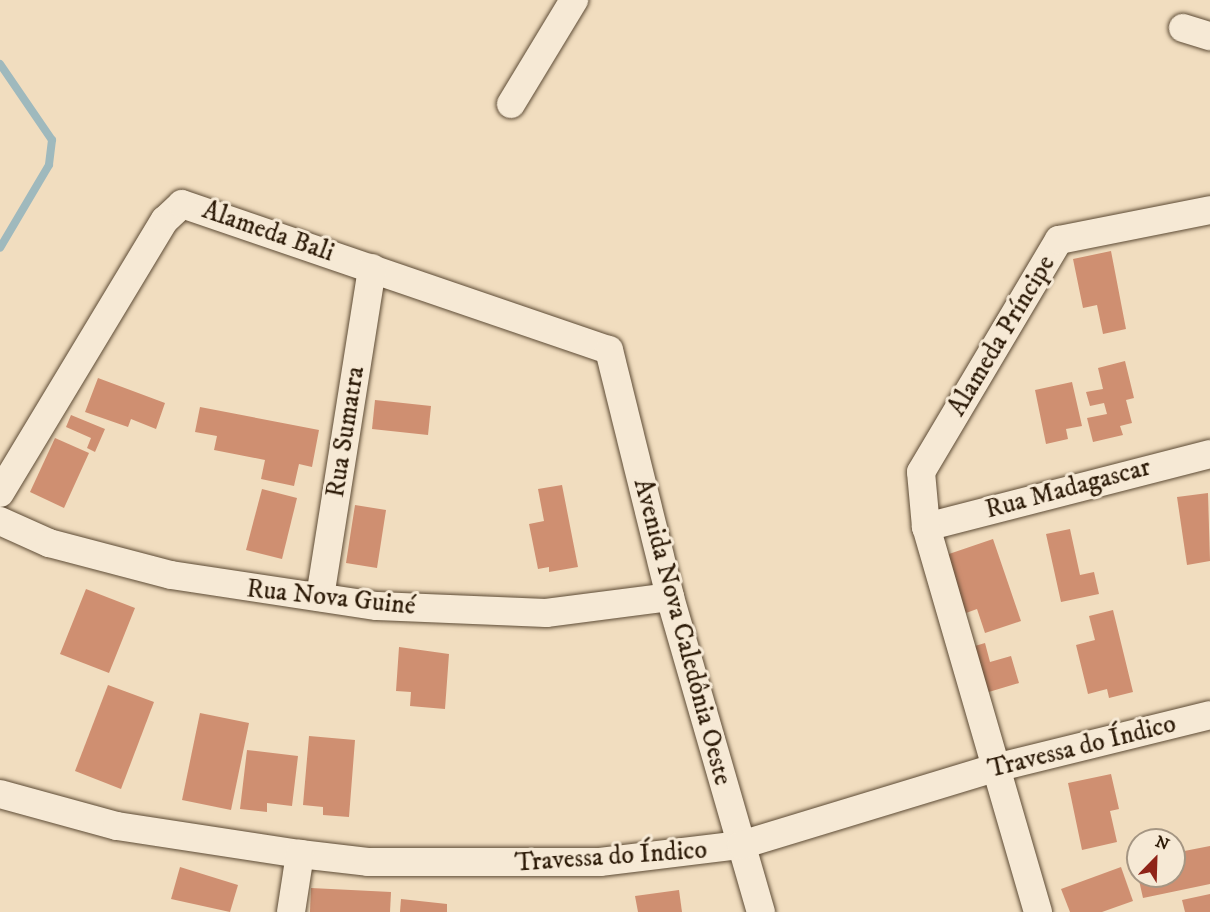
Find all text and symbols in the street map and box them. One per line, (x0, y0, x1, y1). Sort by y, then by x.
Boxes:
street label: Alameda Bali (198, 195, 338, 269)
street label: Alameda Príncipe (942, 250, 1062, 422)
street label: Rua Sumatra (320, 364, 372, 500)
street label: Rua Madagascar (982, 452, 1154, 526)
street label: Avenida Nova Caledônia Oeste (626, 475, 738, 789)
street label: Rua Nova Guiné (245, 574, 417, 622)
street label: Travessa do Índico (985, 709, 1179, 785)
north arrow (1126, 828, 1186, 888)
text: N (1152, 831, 1172, 855)
street label: Travessa do Índico (514, 835, 708, 879)

